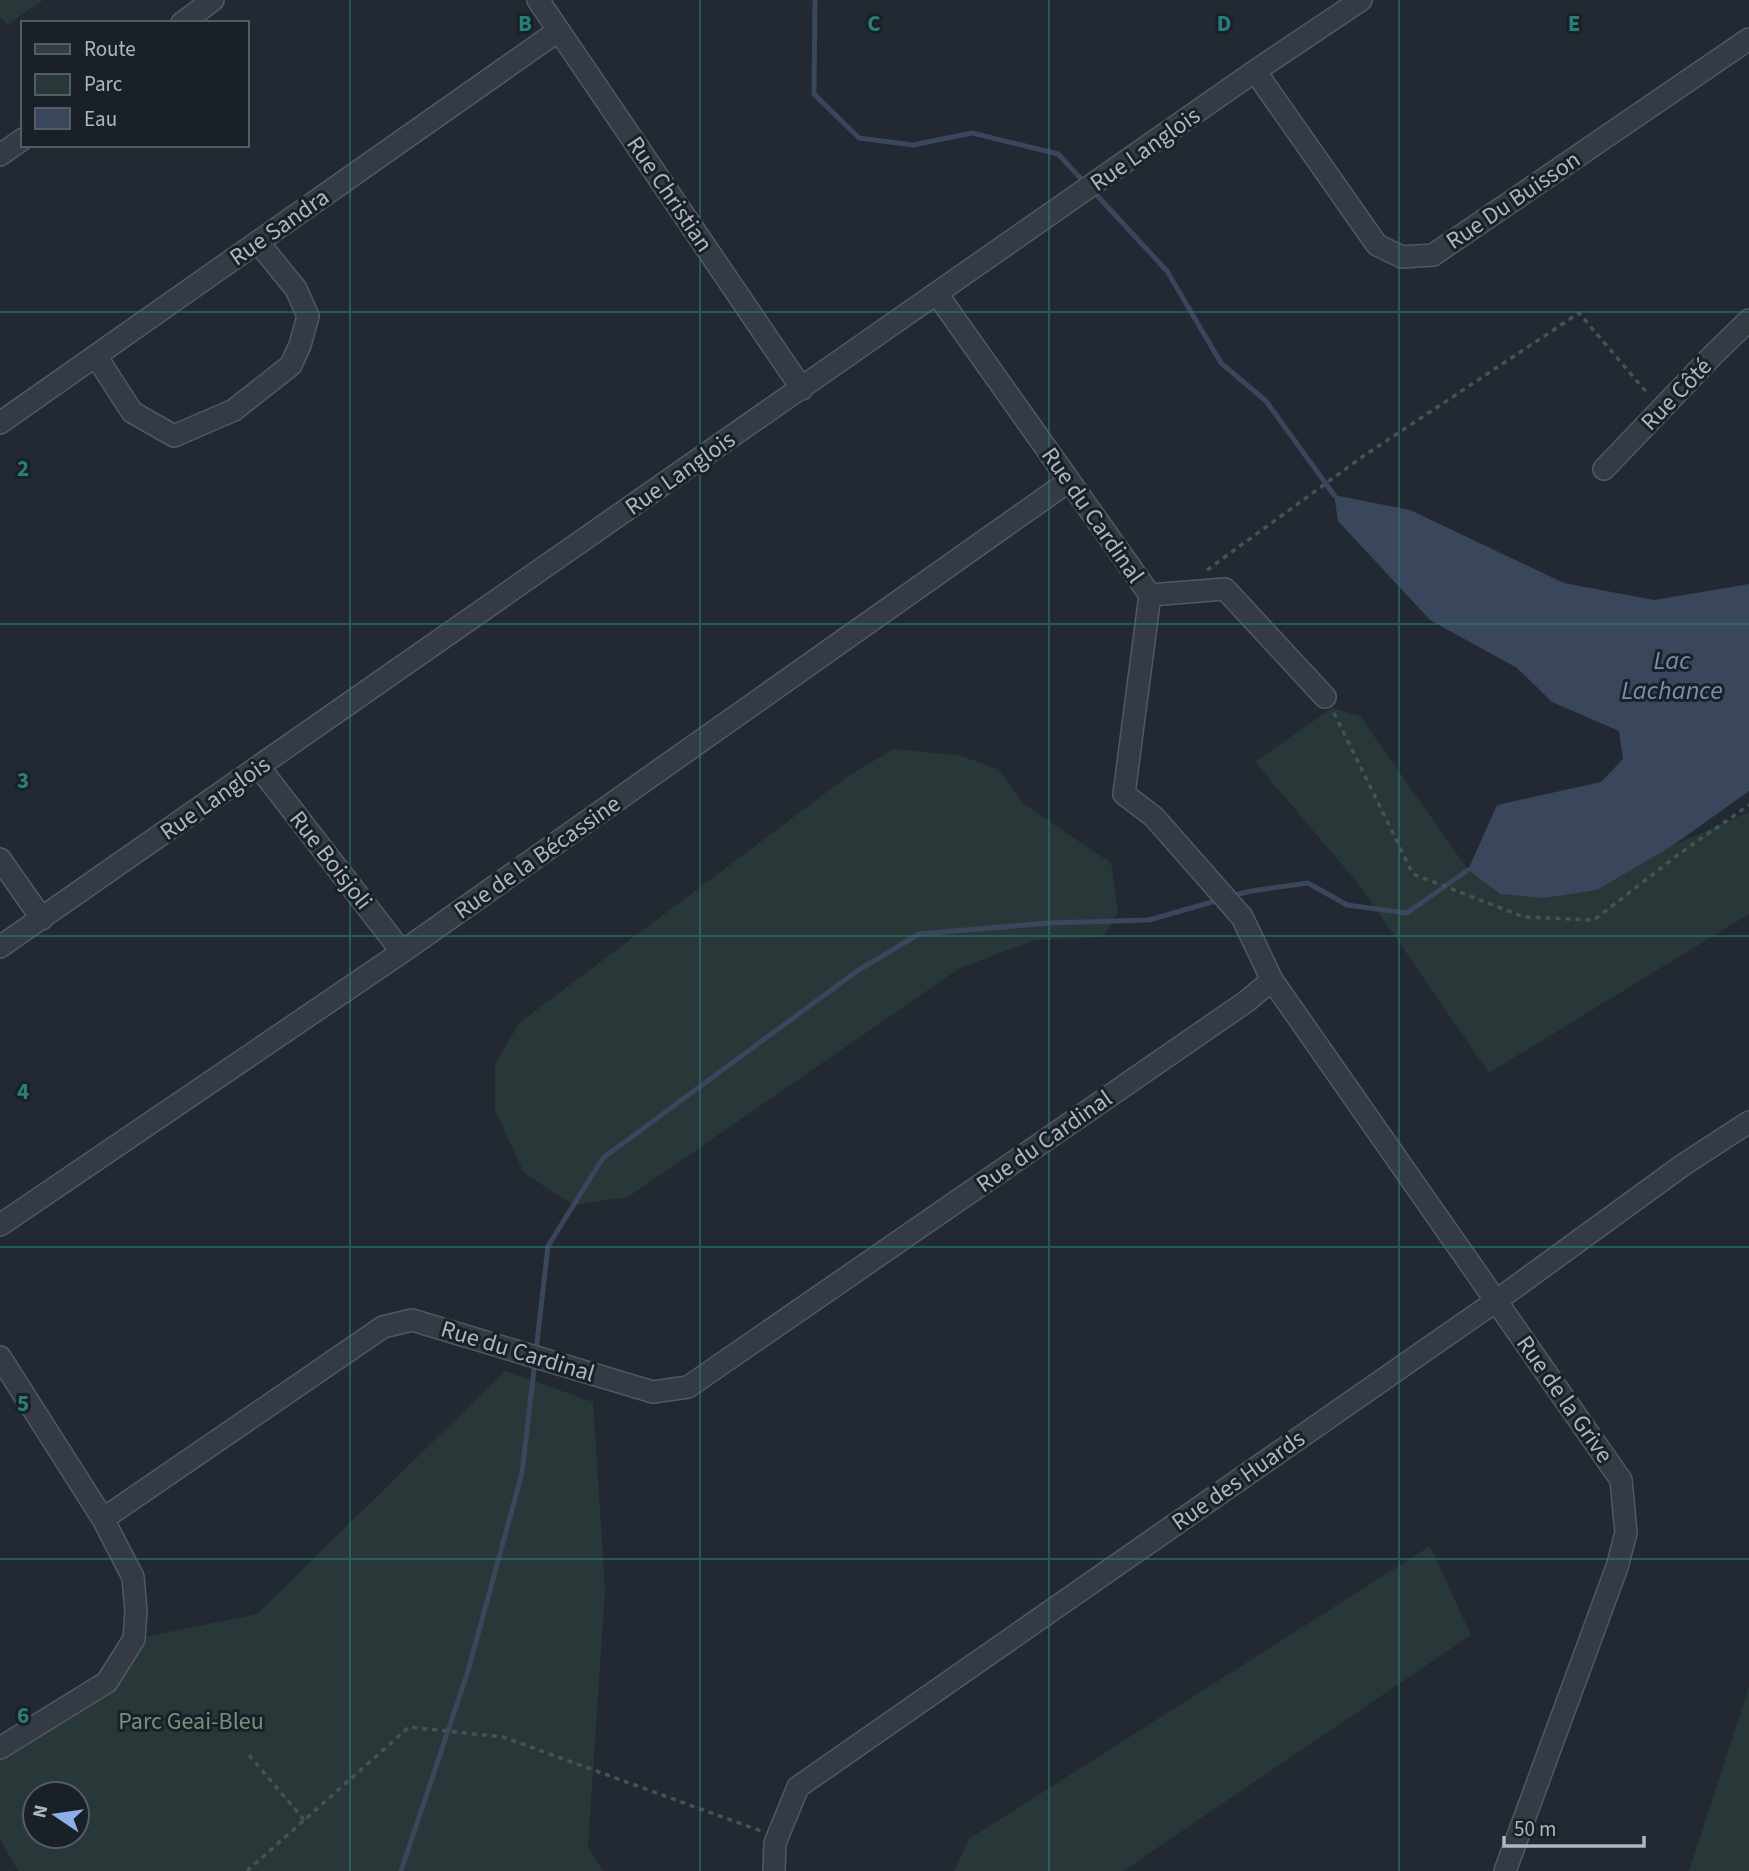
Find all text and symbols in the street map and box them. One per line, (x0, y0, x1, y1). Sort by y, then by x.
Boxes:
text: B (518, 7, 532, 40)
text: C (867, 7, 881, 40)
text: D (1217, 7, 1231, 40)
text: E (1568, 7, 1580, 40)
legend (21, 21, 248, 147)
text: Route (84, 34, 136, 64)
text: Parc (84, 69, 123, 99)
street label: Rue Langlois (1083, 99, 1208, 200)
text: Eau (84, 104, 117, 134)
street label: Rue Christian (618, 129, 721, 259)
street label: Rue Du Buisson (1439, 142, 1587, 258)
street label: Rue Sandra (222, 180, 336, 275)
street label: Rue Côté (1633, 350, 1720, 439)
street label: Rue Langlois (618, 423, 743, 524)
street label: Rue du Cardinal (1033, 440, 1153, 590)
text: 2 (17, 452, 29, 485)
water label: Lac Lachance (1621, 642, 1723, 709)
street label: Rue Langlois (153, 748, 278, 849)
text: 3 (17, 764, 29, 797)
street label: Rue de la Bécassine (447, 787, 628, 928)
street label: Rue Boisjoli (281, 803, 381, 917)
text: 4 (17, 1075, 29, 1108)
street label: Rue du Cardinal (969, 1081, 1119, 1201)
street label: Rue du Cardinal (437, 1311, 599, 1391)
street label: Rue de la Grive (1508, 1328, 1622, 1470)
text: 5 (17, 1387, 29, 1420)
street label: Rue des Huards (1164, 1421, 1312, 1539)
text: 6 (17, 1699, 29, 1732)
park label: Parc Geai-Bleu (118, 1704, 264, 1739)
north arrow (21, 1780, 91, 1850)
text: N (26, 1802, 55, 1821)
scale bar (1504, 1804, 1644, 1848)
text: 50 m (1514, 1814, 1556, 1844)

